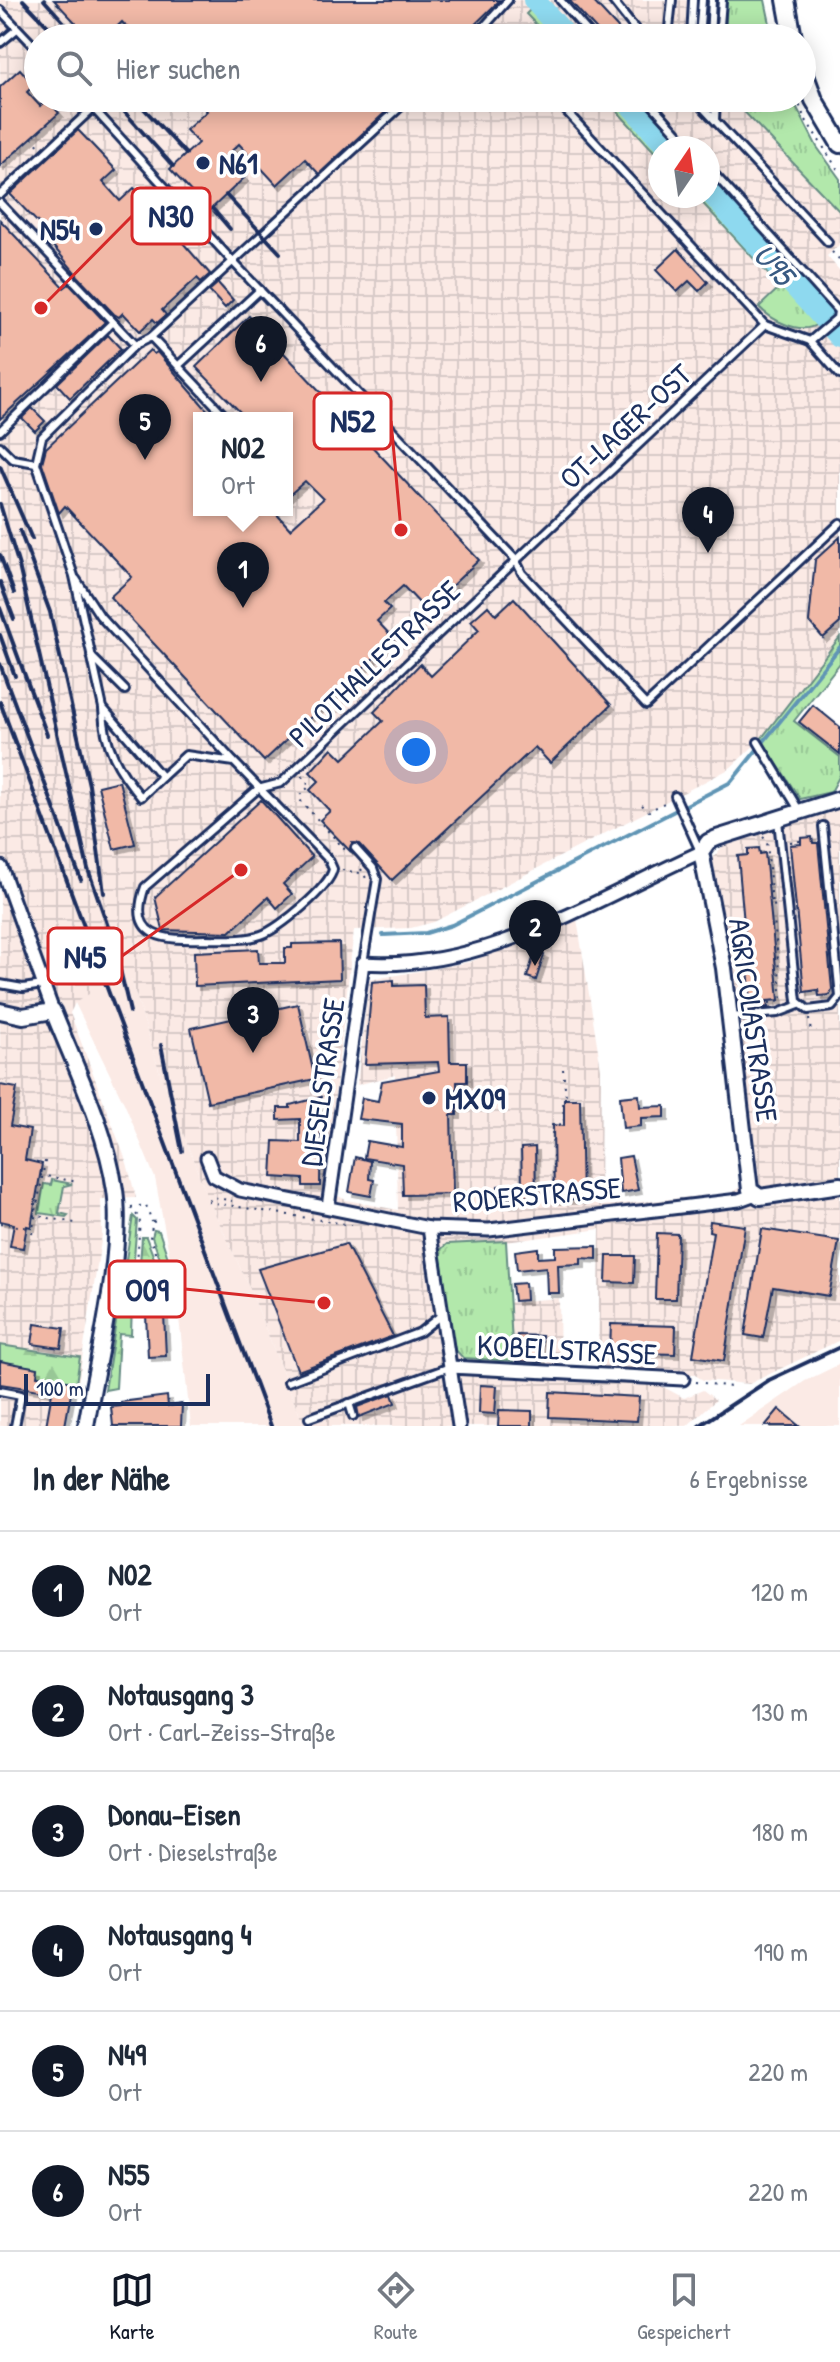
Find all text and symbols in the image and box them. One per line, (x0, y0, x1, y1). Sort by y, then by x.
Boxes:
search box (24, 24, 816, 112)
icon: search (52, 46, 96, 90)
text: Hier suchen (116, 48, 240, 88)
north arrow (648, 136, 720, 208)
place label: N61 (219, 143, 258, 183)
marker: N61 (194, 154, 212, 172)
callout: N30 (132, 188, 210, 244)
text: N30 (148, 194, 194, 237)
place label: N54 (40, 209, 80, 249)
marker: N54 (87, 220, 105, 238)
water label: U95 (744, 234, 807, 298)
pin: 6 (235, 316, 287, 382)
street label: OT-LAGER-OST (550, 354, 700, 497)
callout: N52 (314, 393, 391, 449)
pin: 5 (119, 394, 171, 460)
text: N52 (330, 399, 377, 442)
popup (193, 412, 293, 516)
text: N02 (221, 427, 265, 467)
text: Ort (221, 467, 255, 502)
pin: 4 (682, 487, 734, 553)
pin: 1 (217, 542, 269, 608)
street label: PILOTHALLESTRASSE (279, 571, 469, 755)
your location (396, 732, 436, 772)
pin: 2 (509, 900, 561, 966)
street label: AGRICOLASTRASSE (720, 915, 788, 1125)
callout: N45 (48, 928, 122, 984)
text: N45 (64, 935, 107, 978)
pin: 3 (227, 987, 279, 1053)
street label: DIESELSTRASSE (290, 995, 354, 1169)
place label: MX09 (445, 1078, 505, 1118)
marker: MX09 (420, 1089, 438, 1107)
street label: RODERSTRASSE (451, 1167, 623, 1221)
callout: O09 (109, 1261, 185, 1317)
text: O09 (125, 1268, 169, 1311)
street label: KOBELLSTRASSE (476, 1324, 658, 1374)
scale bar (24, 1370, 210, 1406)
text: 100 m (36, 1373, 84, 1403)
text: In der Nähe (32, 1455, 170, 1501)
text: 6 Ergebnisse (690, 1461, 808, 1496)
text: N02 (108, 1554, 151, 1594)
text: 1 (53, 1574, 63, 1609)
text: 120 m (751, 1574, 808, 1609)
text: Ort (108, 1594, 141, 1629)
text: Notausgang 3 (108, 1674, 254, 1714)
text: 2 (52, 1694, 64, 1729)
text: 130 m (752, 1694, 808, 1729)
text: Ort · Carl-Zeiss-Straße (108, 1714, 336, 1749)
text: Donau-Eisen (108, 1794, 241, 1834)
text: 3 (52, 1814, 64, 1849)
text: 180 m (752, 1814, 808, 1849)
text: Ort · Dieselstraße (108, 1834, 278, 1869)
text: Notausgang 4 (108, 1914, 252, 1954)
text: 4 (53, 1934, 63, 1969)
text: 190 m (754, 1934, 808, 1969)
text: Ort (108, 1954, 141, 1989)
text: N49 (108, 2034, 146, 2074)
text: 5 (53, 2054, 64, 2089)
text: 220 m (748, 2054, 808, 2089)
text: Ort (108, 2074, 141, 2109)
text: N55 (108, 2154, 149, 2194)
text: 6 (53, 2174, 63, 2209)
text: 220 m (748, 2174, 808, 2209)
text: Ort (108, 2194, 141, 2229)
tab: Karte (110, 2268, 155, 2346)
tab: Route (374, 2268, 418, 2346)
tab: Gespeichert (637, 2268, 730, 2346)

